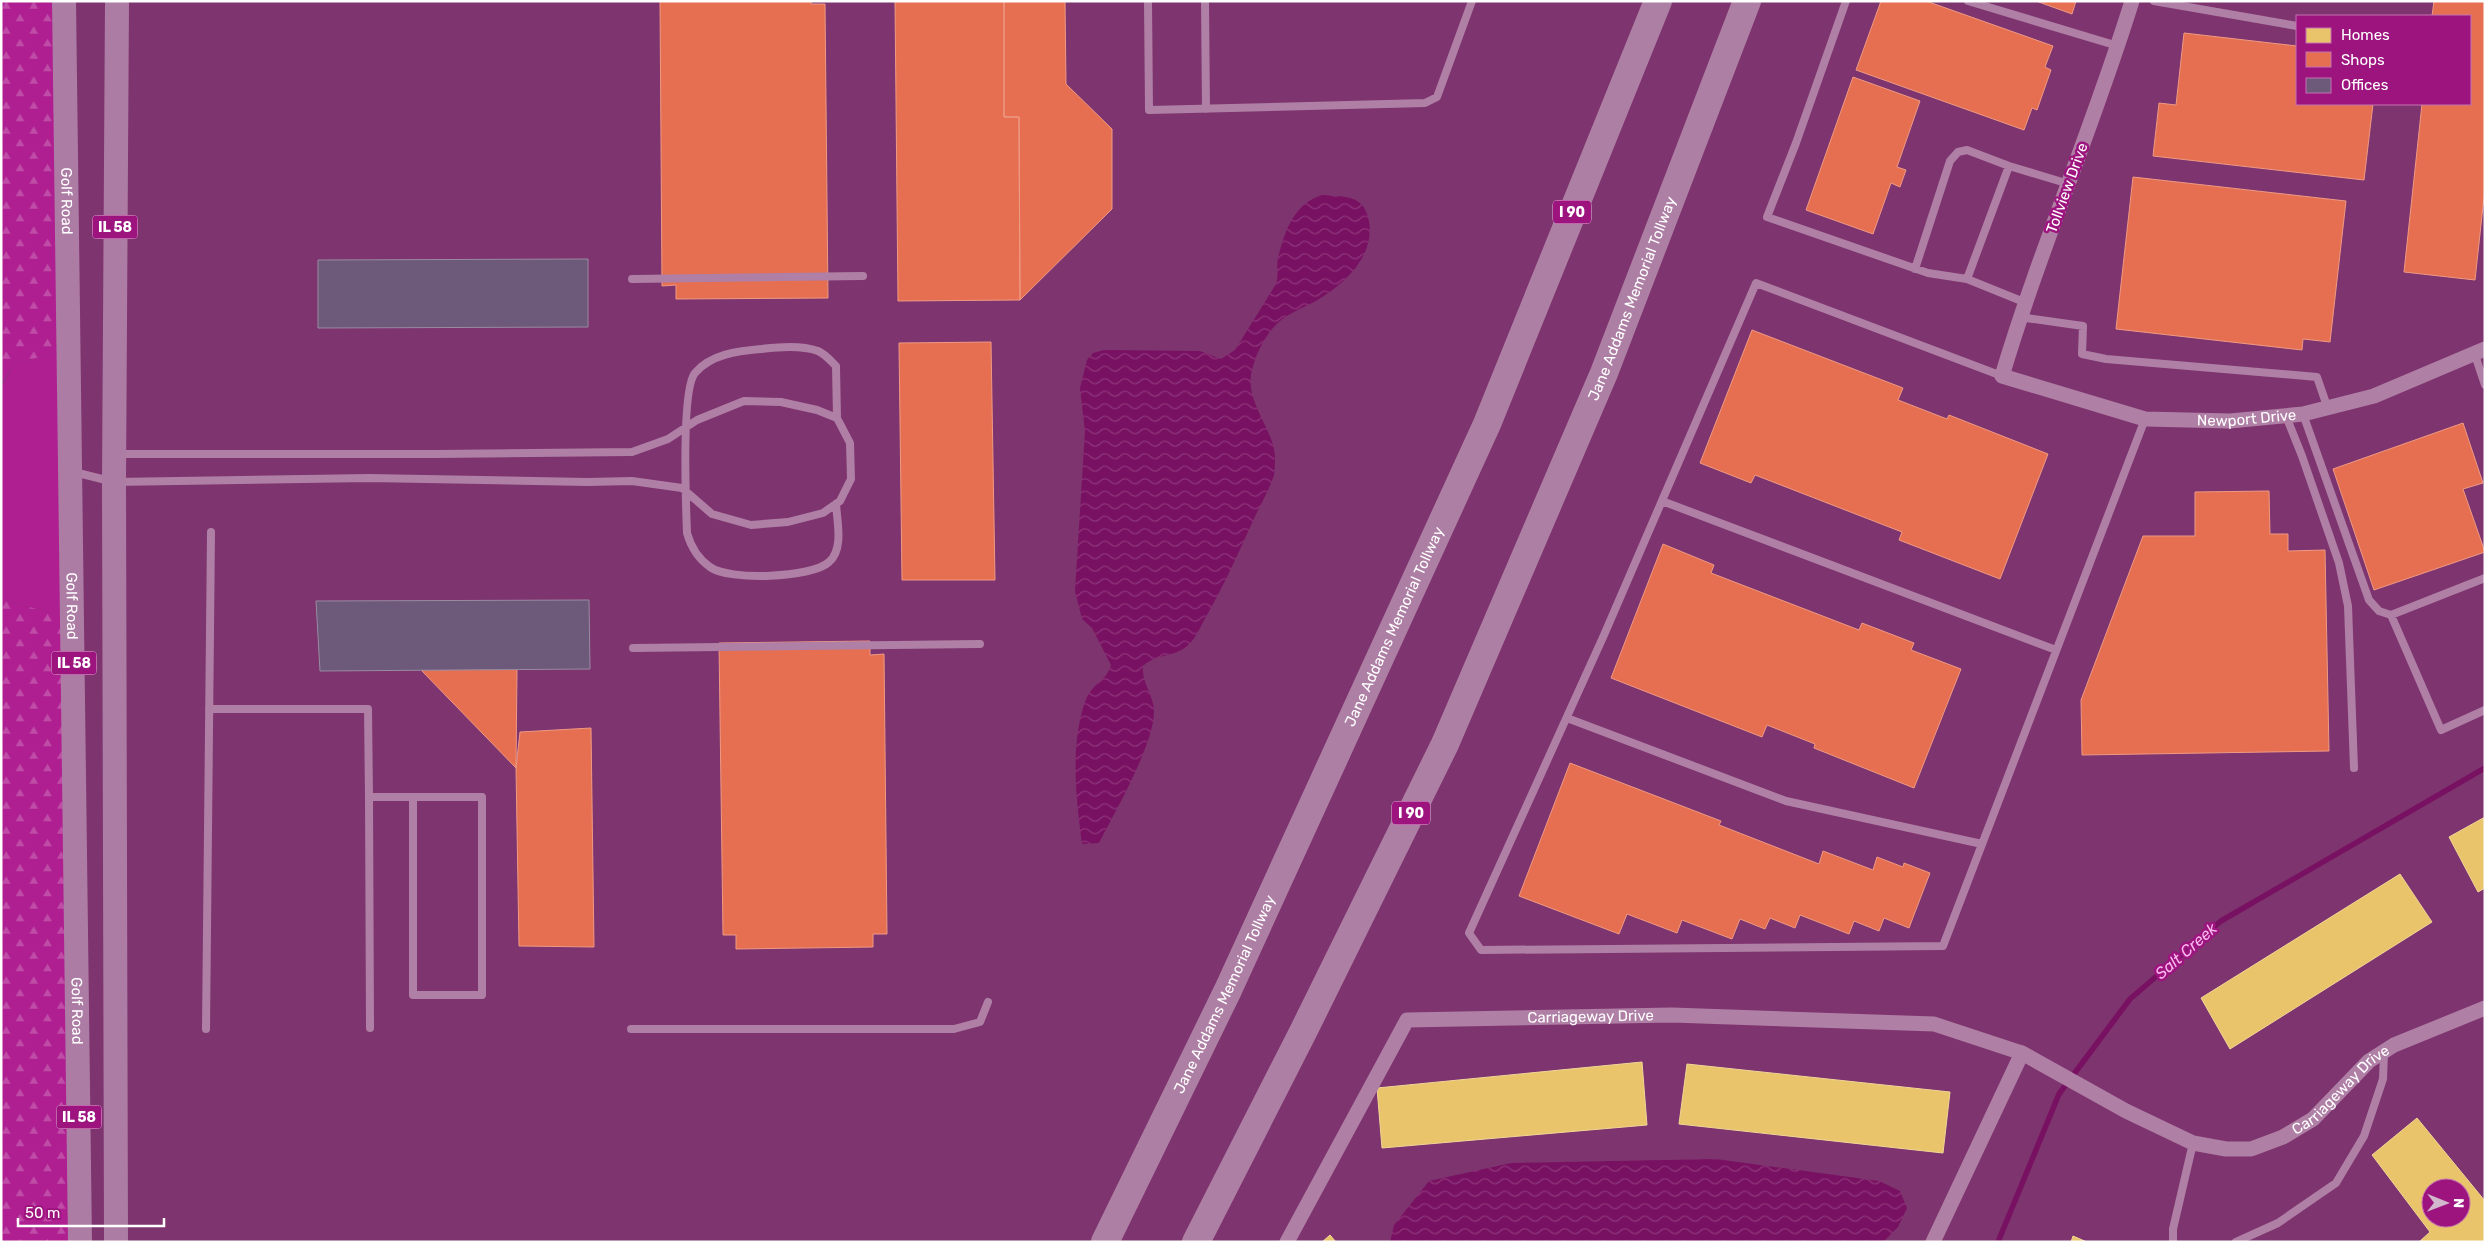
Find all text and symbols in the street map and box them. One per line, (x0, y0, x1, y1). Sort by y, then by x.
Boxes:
legend (2296, 15, 2471, 105)
text: Homes (2341, 26, 2390, 44)
text: Shops (2341, 51, 2385, 69)
text: Offices (2341, 76, 2389, 94)
street label: Tollview Drive (2042, 140, 2092, 236)
street label: Golf Road (57, 167, 76, 235)
street label: Jane Addams Memorial Tollway (1584, 194, 1680, 403)
road number: I 90 (1553, 200, 1591, 223)
road number: IL 58 (92, 216, 138, 238)
street label: Newport Drive (2197, 406, 2297, 430)
street label: Jane Addams Memorial Tollway (1341, 524, 1448, 729)
street label: Golf Road (62, 572, 81, 640)
road number: IL 58 (52, 651, 96, 674)
road number: I 90 (1392, 801, 1430, 824)
street label: Jane Addams Memorial Tollway (1170, 892, 1279, 1097)
water label: Salt Creek (2151, 918, 2222, 983)
street label: Golf Road (68, 977, 86, 1045)
street label: Carriageway Drive (1527, 1006, 1654, 1027)
street label: Carriageway Drive (2288, 1041, 2393, 1139)
road number: IL 58 (56, 1106, 102, 1128)
north arrow (2421, 1178, 2471, 1228)
scale bar (18, 1196, 164, 1228)
text: N (2450, 1198, 2467, 1208)
text: 50 m (25, 1204, 60, 1222)

